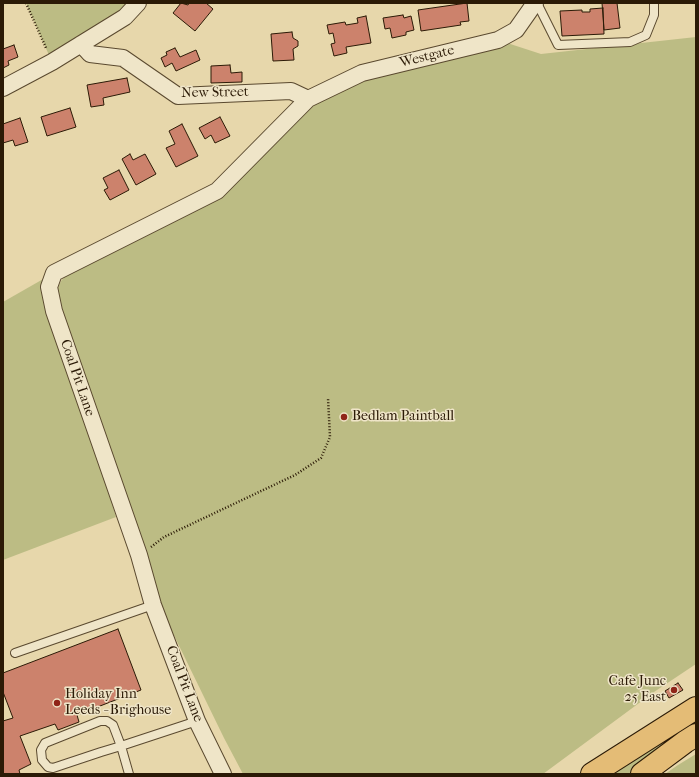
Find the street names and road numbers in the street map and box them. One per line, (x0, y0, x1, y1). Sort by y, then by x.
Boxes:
street label: Westgate (398, 42, 456, 72)
street label: New Street (181, 84, 249, 102)
street label: Coal Pit Lane (56, 337, 98, 419)
street label: Coal Pit Lane (162, 644, 206, 724)

